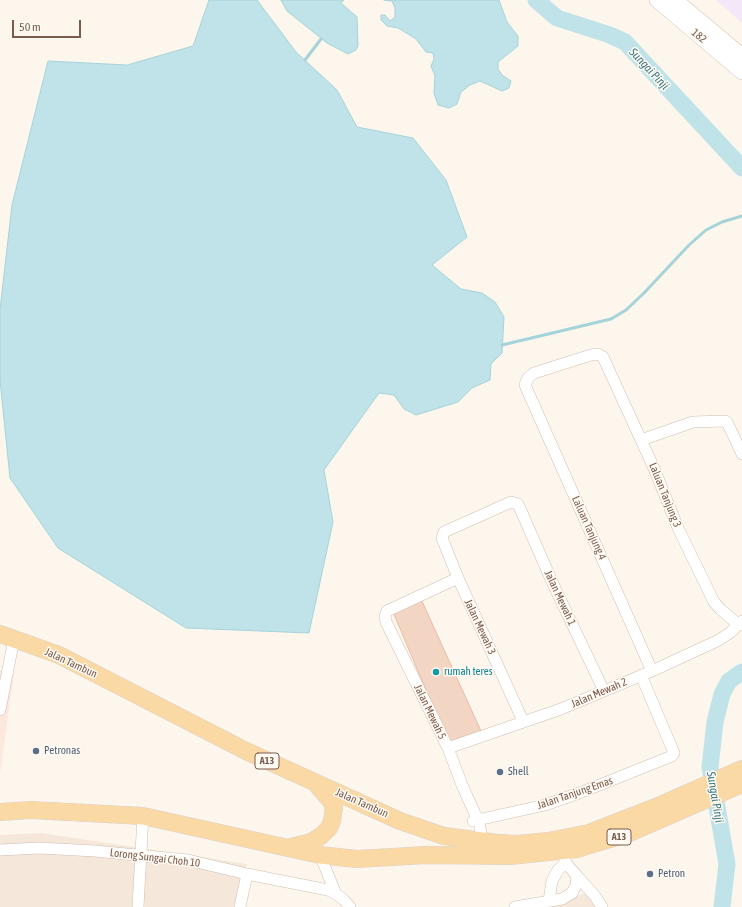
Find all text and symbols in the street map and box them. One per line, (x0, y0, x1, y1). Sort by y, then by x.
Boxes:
scale bar (14, 12, 83, 38)
text: 50 m (19, 20, 41, 34)
street label: 182 (689, 26, 709, 46)
water label: Sungai Pinji (626, 45, 672, 93)
street label: Laluan Tanjung 3 (646, 461, 684, 529)
street label: Laluan Tanjung 4 (569, 494, 609, 562)
street label: Jalan Mewah 1 (541, 568, 579, 628)
street label: Jalan Mewah 3 (461, 597, 499, 657)
street label: Jalan Tambun (43, 645, 99, 681)
place label: rumah teres (444, 665, 493, 679)
marker: rumah teres (431, 667, 441, 677)
street label: Jalan Mewah 2 (569, 675, 629, 711)
street label: Jalan Mewah 5 (411, 682, 449, 742)
place label: Petronas (44, 744, 80, 758)
marker: Petronas (31, 746, 41, 756)
road number: A13 (255, 753, 279, 769)
place label: Shell (508, 765, 529, 779)
marker: Shell (495, 767, 505, 777)
water label: Sungai Pinji (703, 770, 727, 824)
street label: Jalan Tanjung Emas (535, 774, 615, 812)
street label: Jalan Tambun (334, 785, 390, 821)
road number: A13 (607, 829, 631, 845)
street label: Lorong Sungai Choh 10 (109, 846, 201, 870)
place label: Petron (658, 867, 685, 881)
marker: Petron (645, 869, 655, 879)

